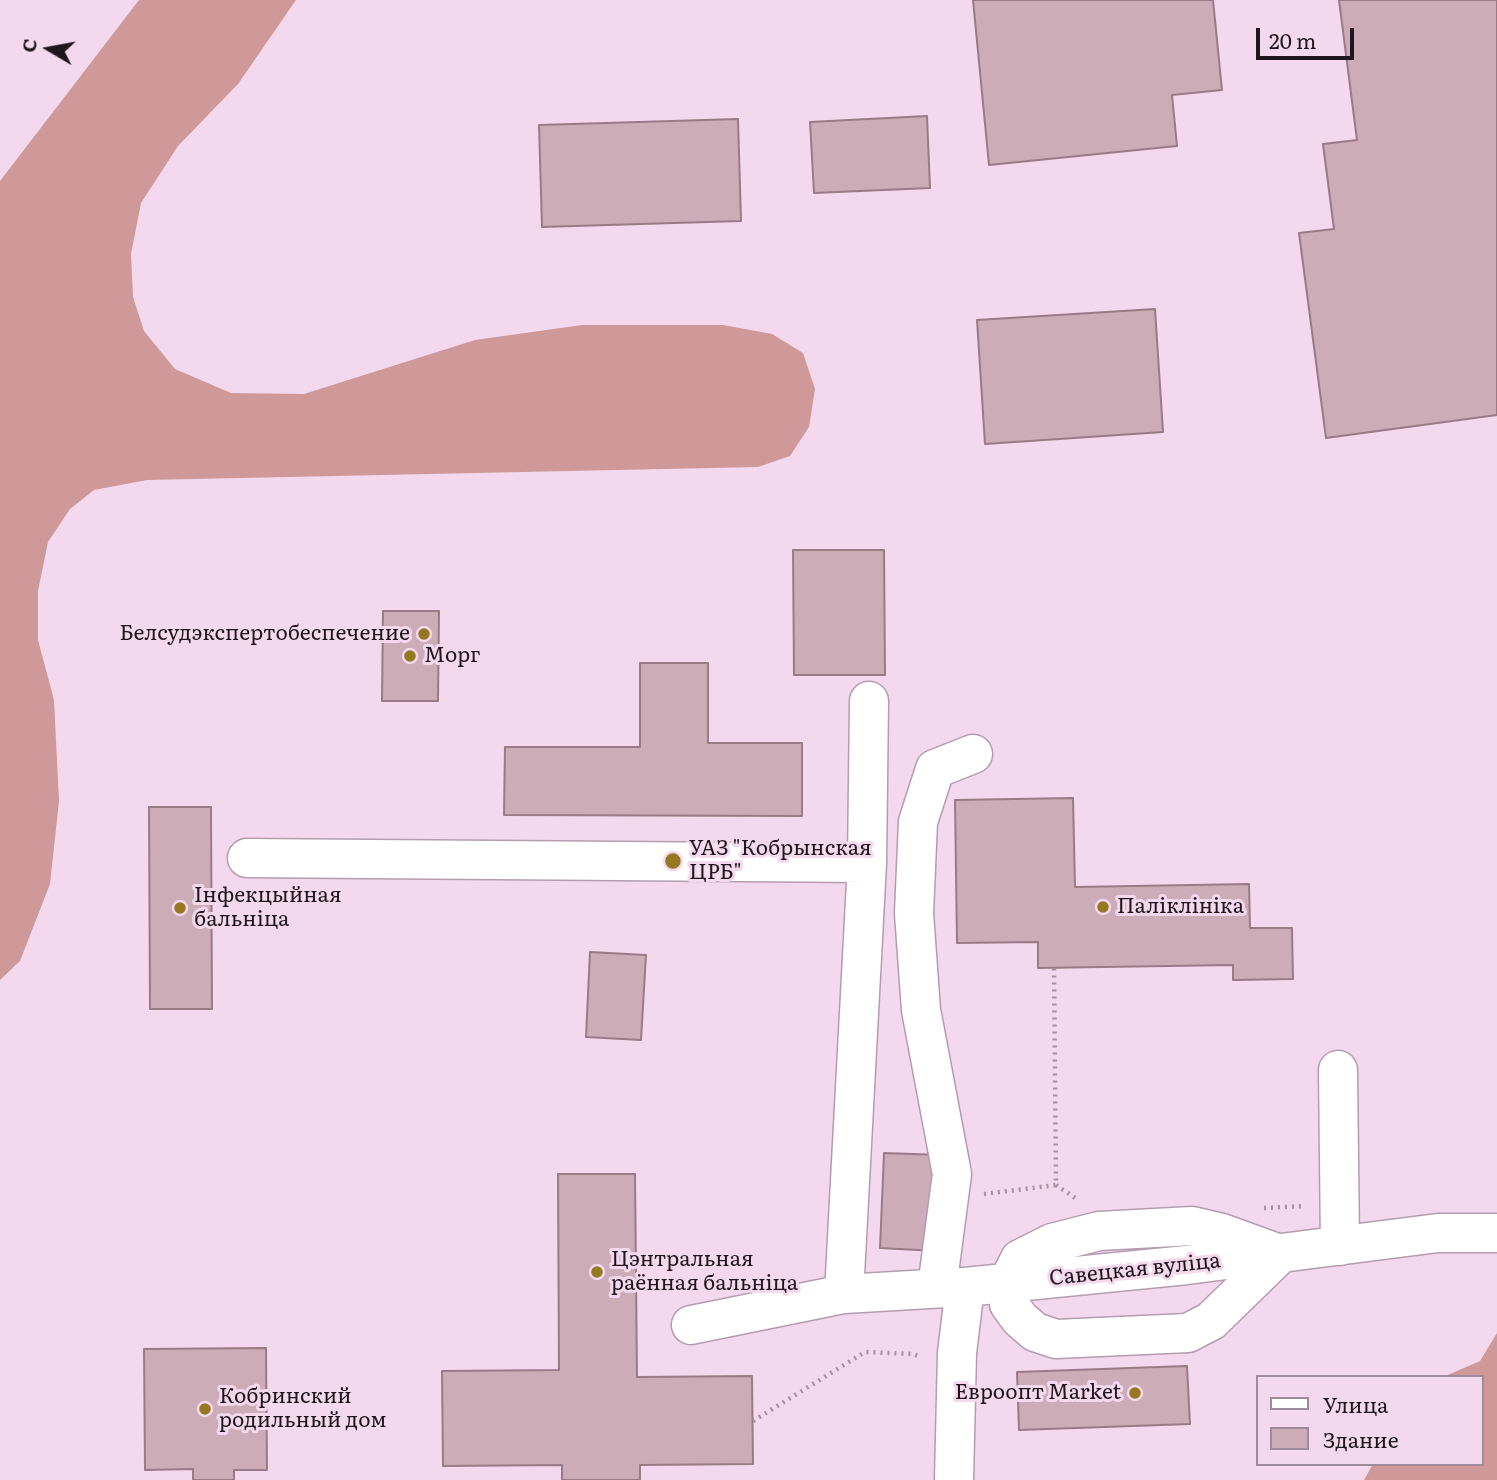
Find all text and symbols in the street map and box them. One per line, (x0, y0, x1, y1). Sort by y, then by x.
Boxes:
north arrow (14, 14, 84, 84)
scale bar (1259, 14, 1357, 58)
text: 20 m (1269, 24, 1316, 55)
text: С (13, 36, 43, 54)
place label: Белсудэкспертобеспечение (119, 621, 410, 647)
marker: Белсудэкспертобеспечение (416, 626, 432, 642)
place label: Морг (424, 643, 481, 669)
marker: Морг (402, 648, 418, 664)
place label: УАЗ "Кобрынская ЦРБ" (689, 836, 872, 886)
marker: УАЗ "Кобрынская ЦРБ" (663, 851, 683, 871)
place label: Інфекцыйная бальніца (194, 883, 342, 933)
place label: Паліклініка (1117, 894, 1244, 920)
marker: Паліклініка (1095, 899, 1111, 915)
marker: Інфекцыйная бальніца (172, 900, 188, 916)
place label: Цэнтральная раённая бальніца (611, 1247, 798, 1297)
street label: Савецкая вуліца (1048, 1248, 1222, 1292)
marker: Цэнтральная раённая бальніца (589, 1264, 605, 1280)
legend (1256, 1375, 1483, 1466)
place label: Евроопт Market (955, 1380, 1121, 1406)
place label: Кобринский родильный дом (219, 1384, 387, 1434)
marker: Евроопт Market (1127, 1385, 1143, 1401)
text: Улица (1323, 1388, 1388, 1419)
marker: Кобринский родильный дом (197, 1401, 213, 1417)
text: Здание (1323, 1423, 1399, 1454)

